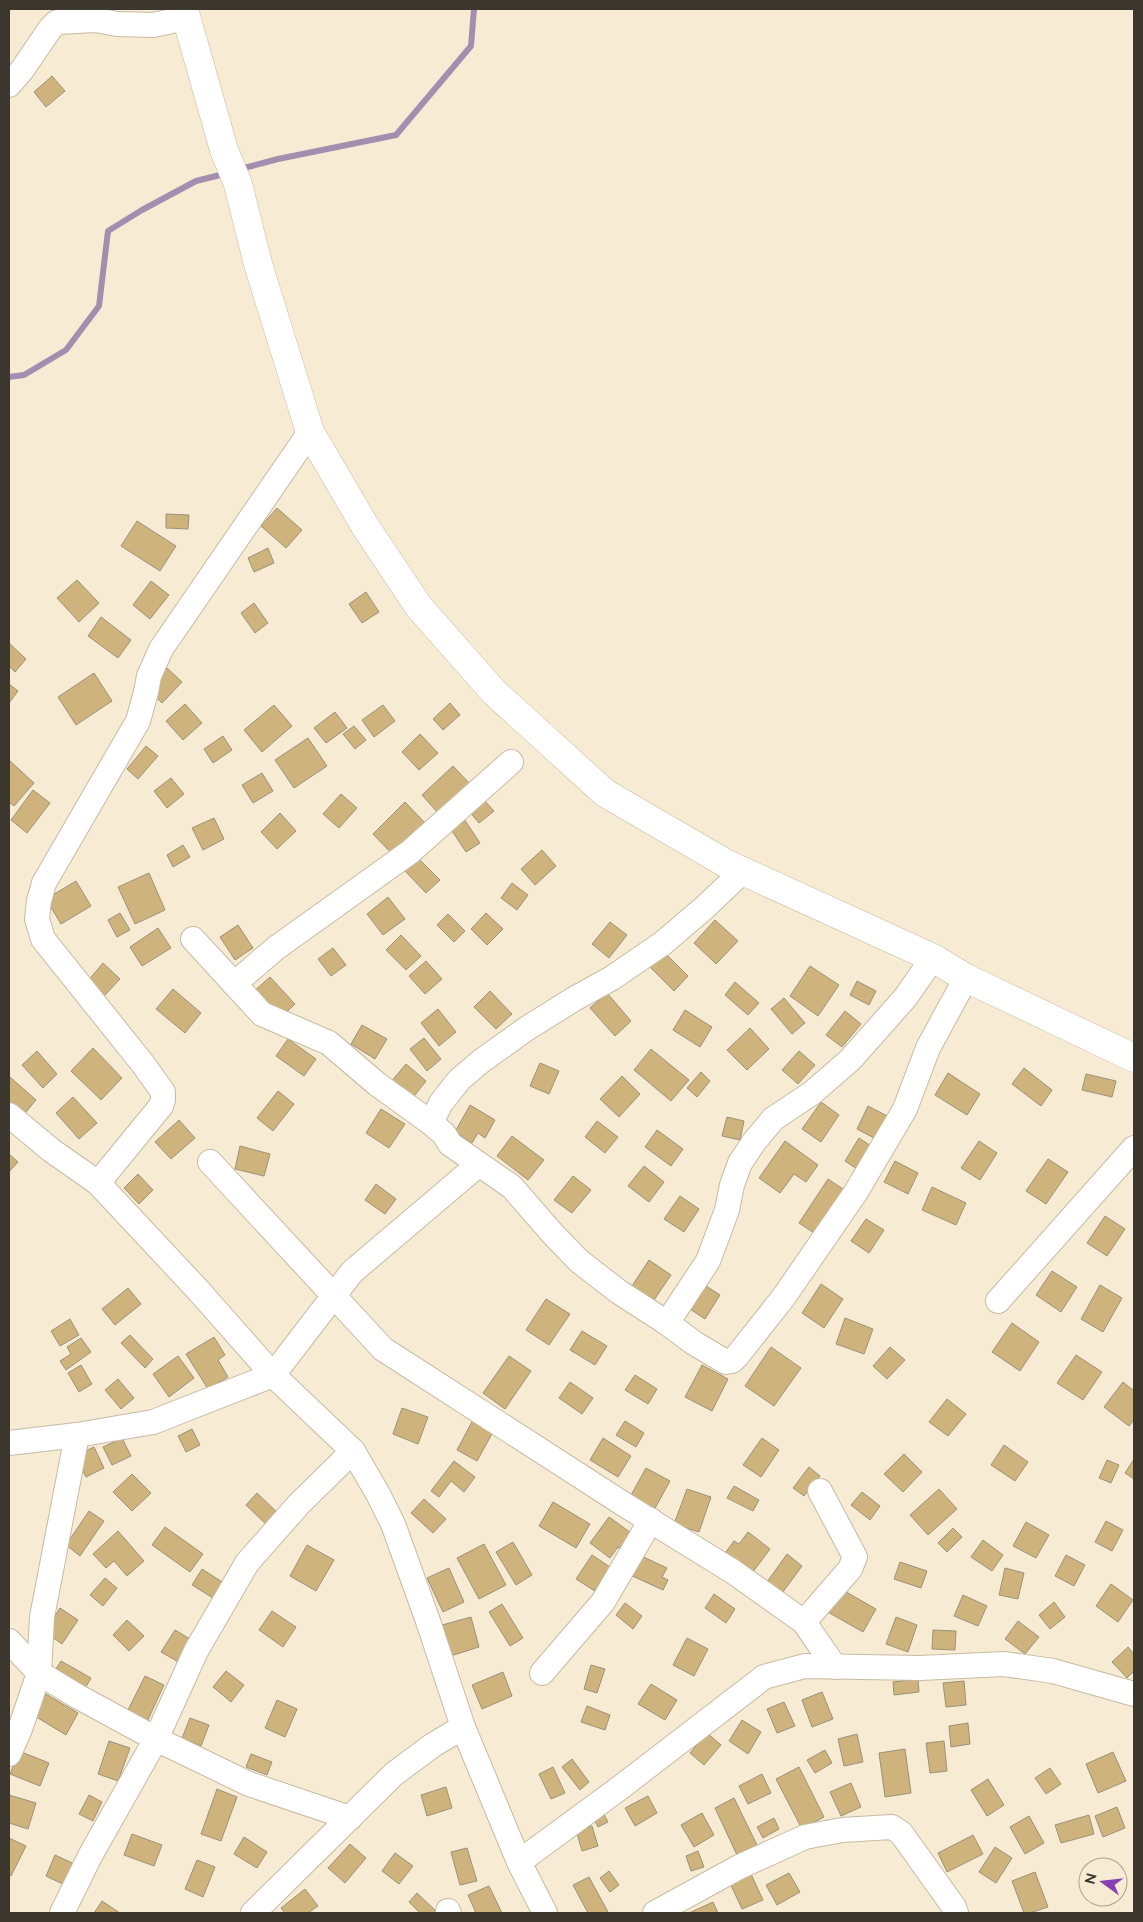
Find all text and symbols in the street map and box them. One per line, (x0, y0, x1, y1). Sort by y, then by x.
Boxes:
north arrow (1078, 1857, 1128, 1907)
text: N (1081, 1871, 1100, 1886)

